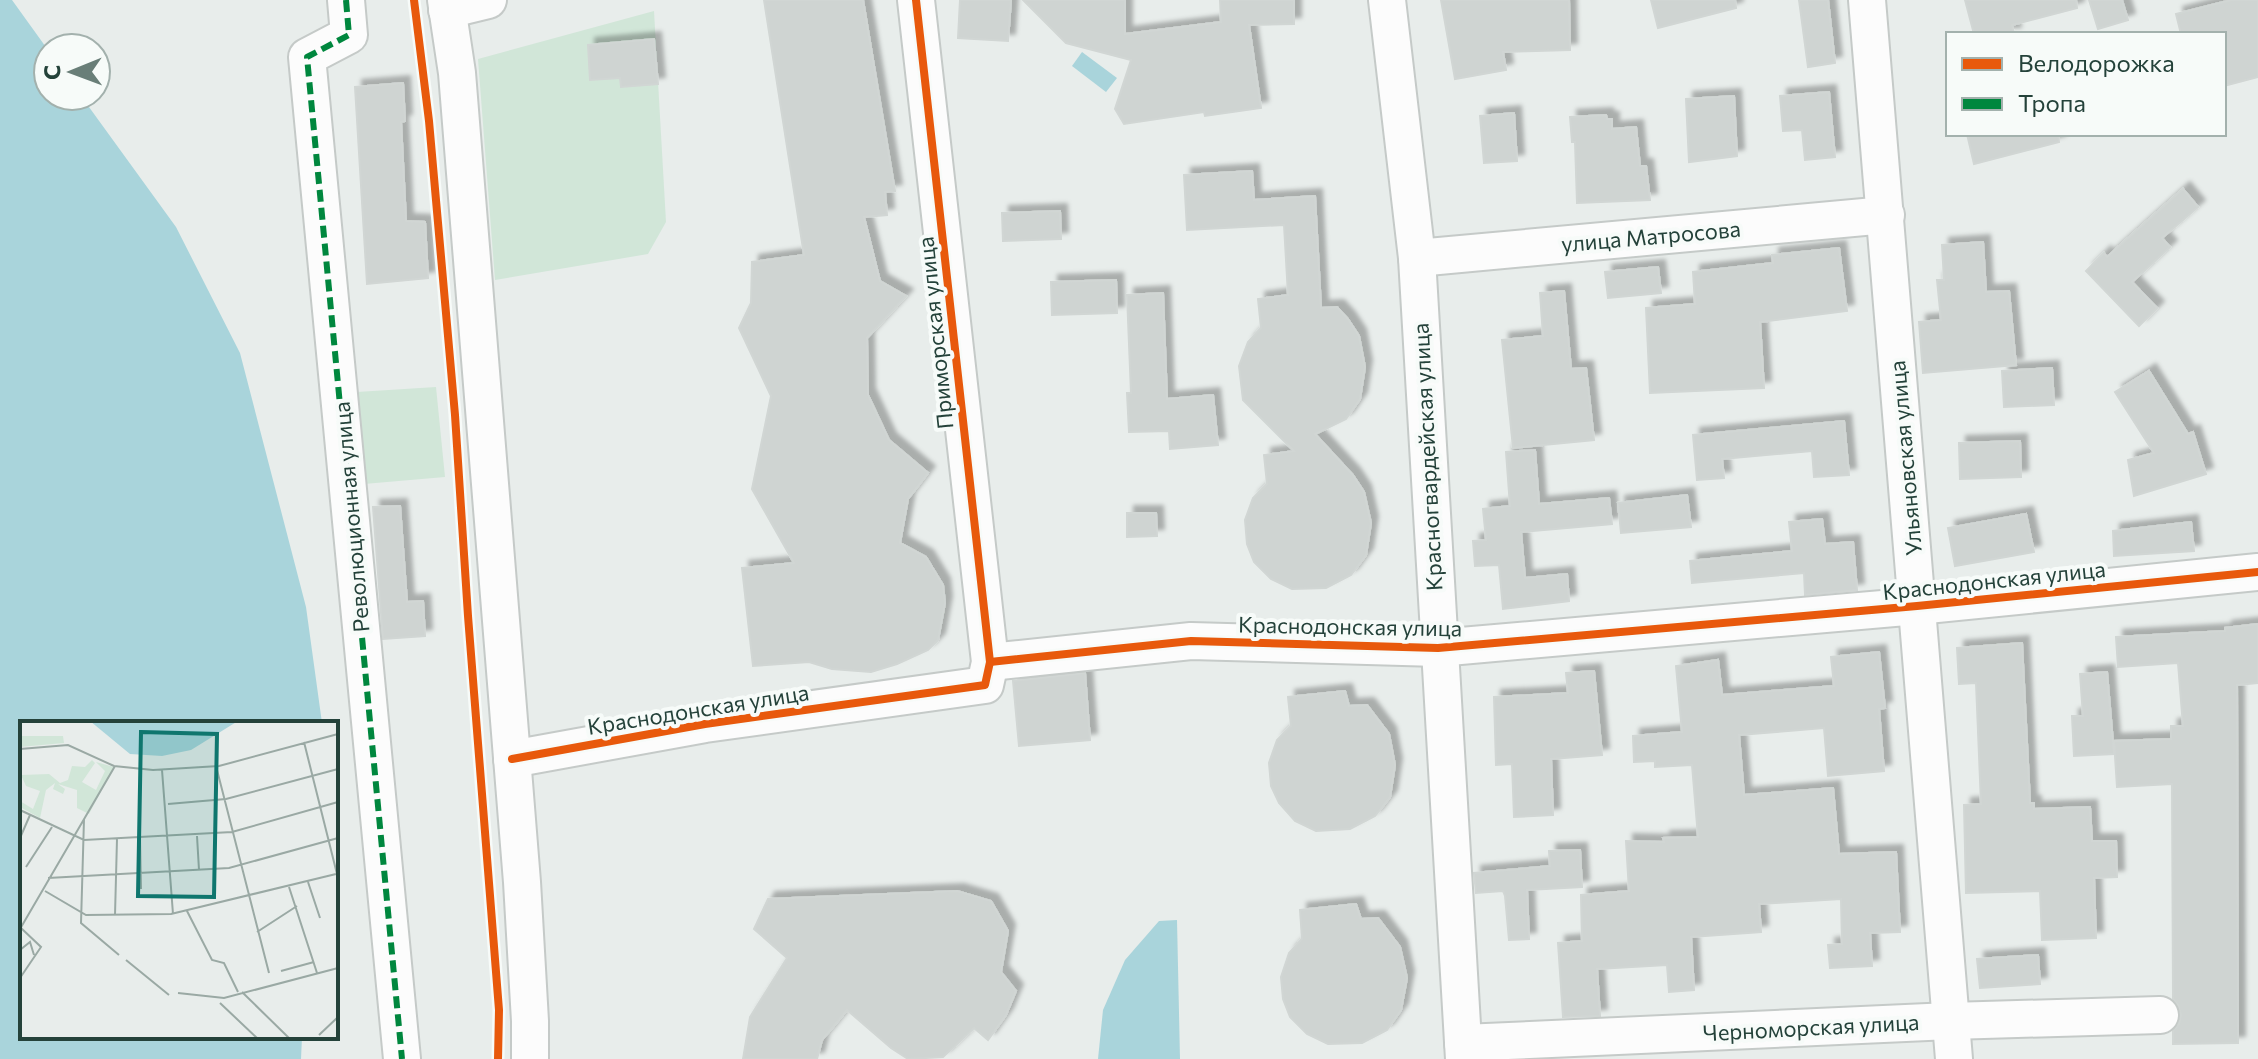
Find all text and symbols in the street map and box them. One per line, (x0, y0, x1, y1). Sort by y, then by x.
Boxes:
north arrow (32, 32, 112, 112)
legend (1946, 32, 2226, 136)
text: Велодорожка (2018, 48, 2175, 77)
text: С (38, 65, 65, 80)
text: Тропа (2018, 88, 2086, 117)
street label: улица Матросова (1560, 215, 1742, 257)
street label: Приморская улица (911, 235, 959, 431)
street label: Красногвардейская улица (1406, 322, 1448, 592)
street label: Ульяновская улица (1883, 359, 1927, 557)
street label: Революционная улица (327, 401, 375, 633)
street label: Краснодонская улица (1881, 555, 2107, 605)
street label: Краснодонская улица (1238, 611, 1462, 641)
street label: Краснодонская улица (585, 678, 811, 740)
inset map (20, 721, 338, 1039)
street label: Черноморская улица (1702, 1008, 1920, 1046)

